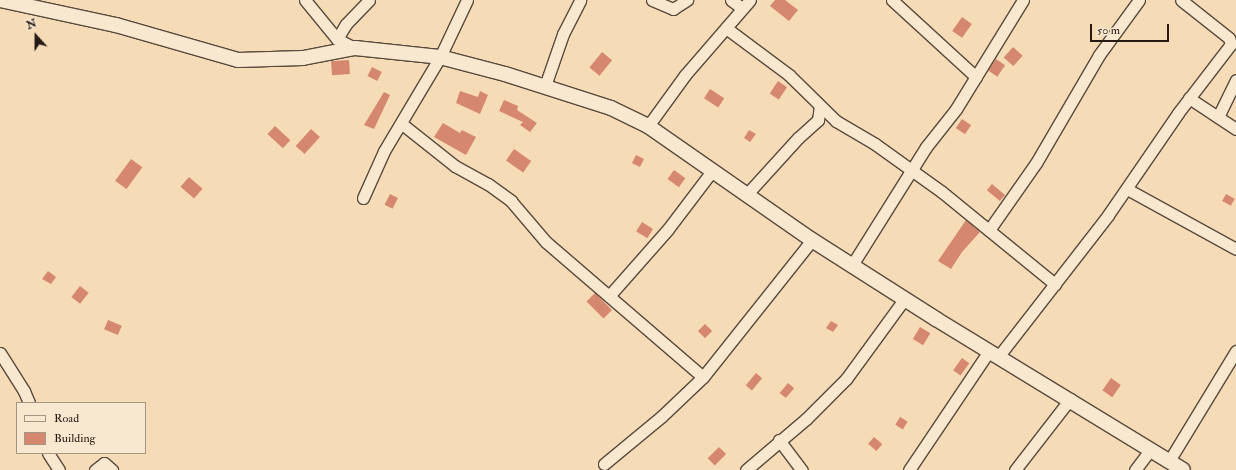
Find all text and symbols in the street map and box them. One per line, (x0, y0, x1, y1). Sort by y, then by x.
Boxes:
north arrow (16, 16, 56, 56)
text: N (25, 16, 38, 32)
scale bar (1092, 16, 1171, 42)
text: 50 m (1097, 23, 1120, 38)
legend (16, 402, 146, 454)
text: Road (54, 411, 79, 426)
text: Building (54, 431, 95, 446)

